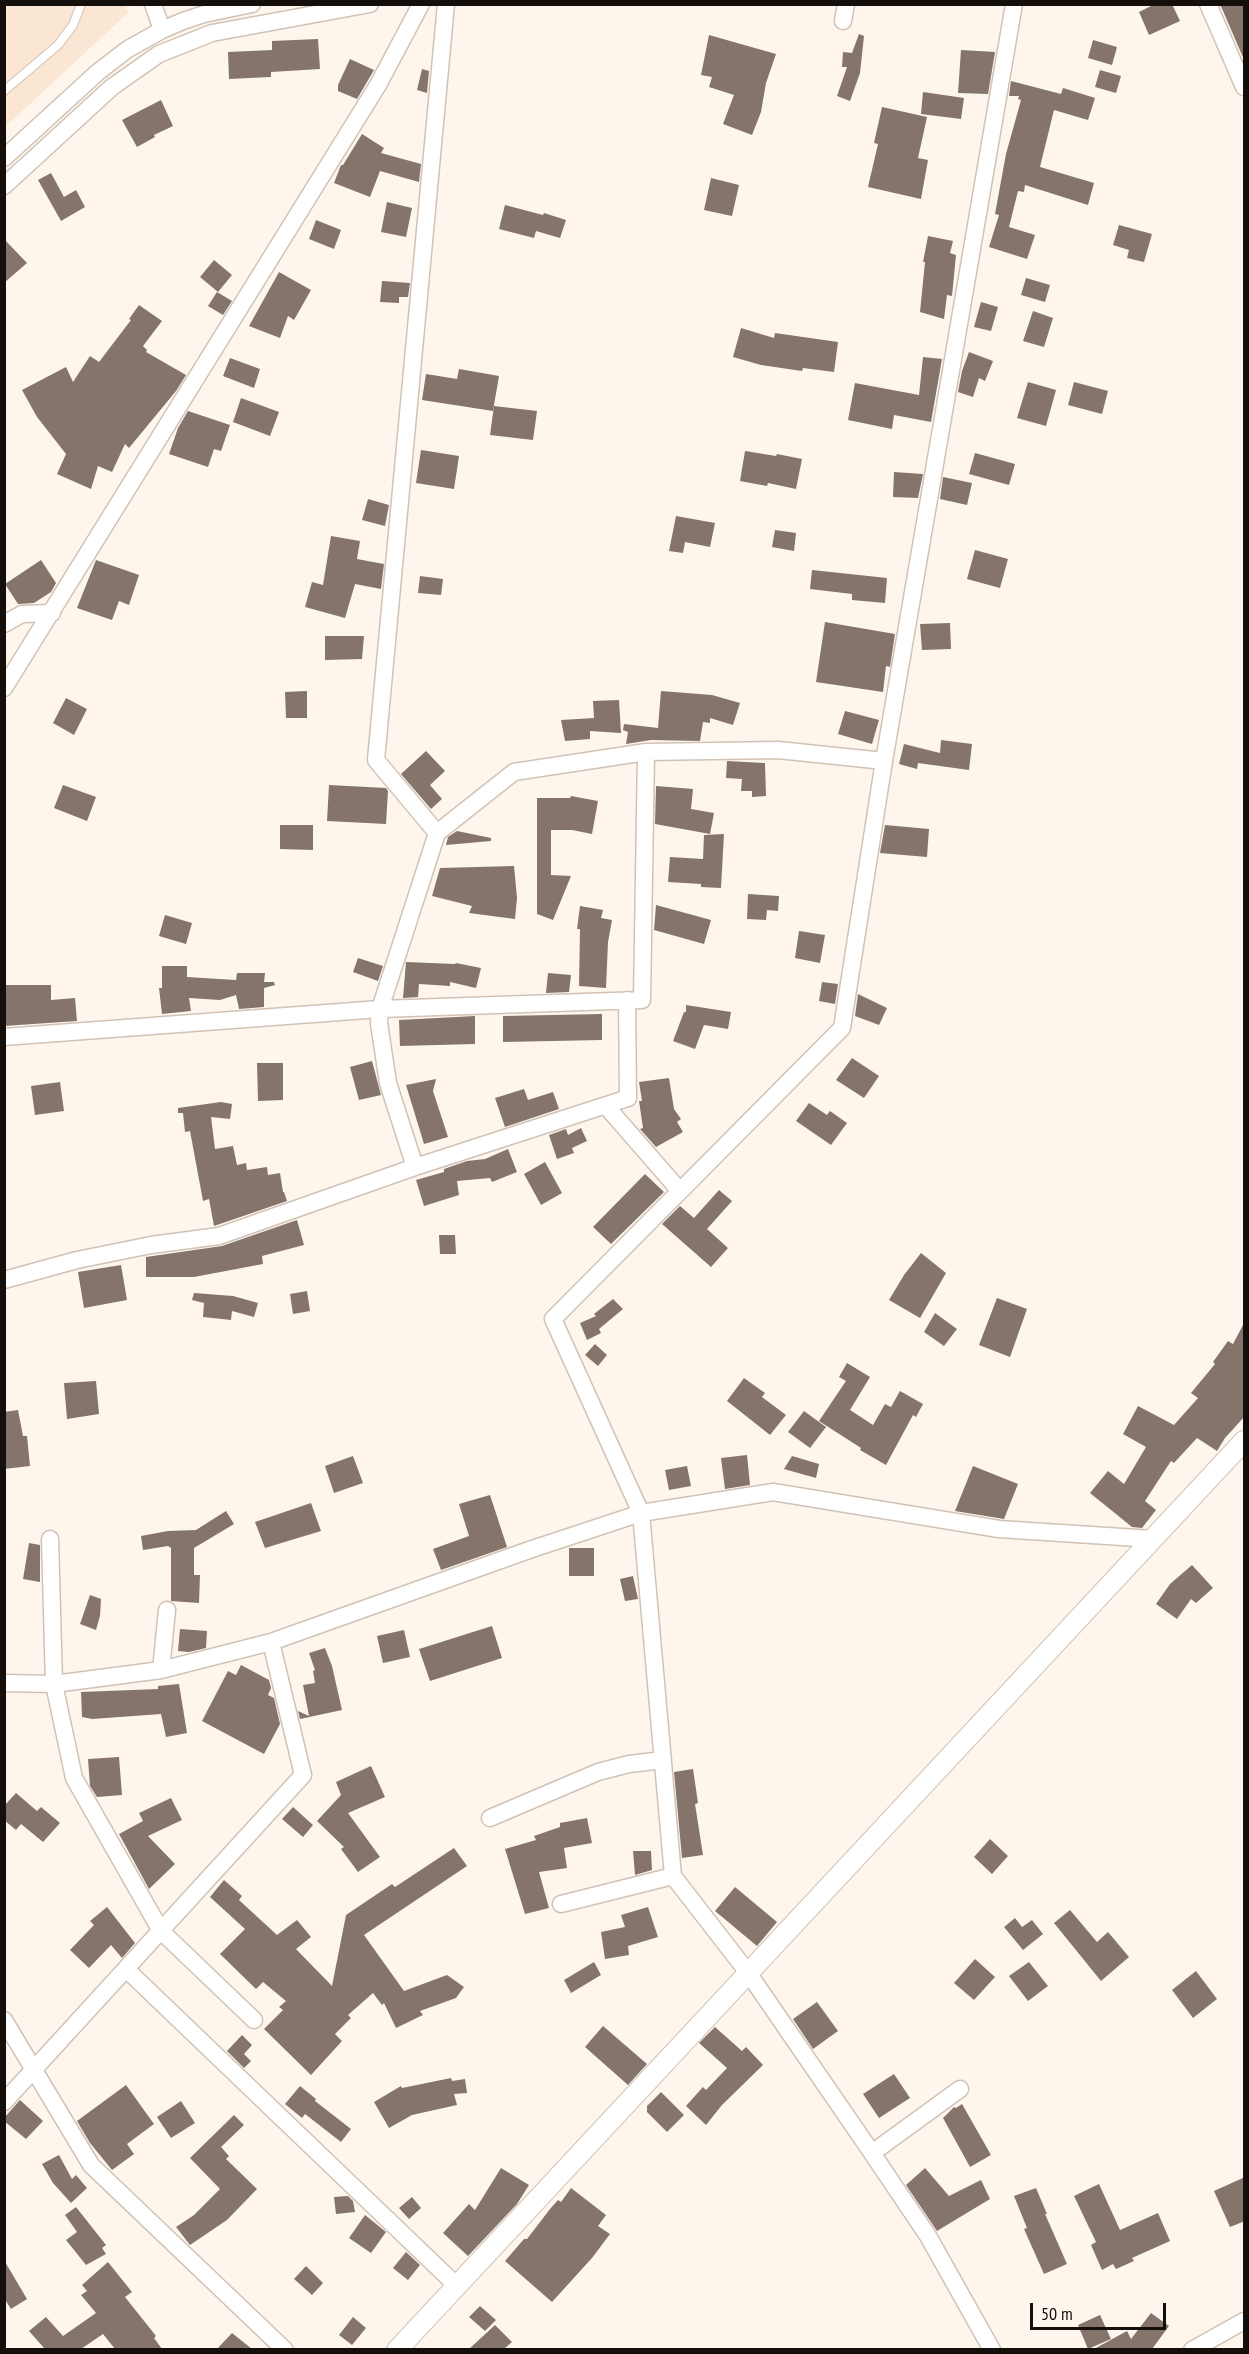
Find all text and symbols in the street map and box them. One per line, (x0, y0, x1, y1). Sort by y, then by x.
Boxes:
scale bar (1033, 2291, 1170, 2329)
text: 50 m (1041, 2302, 1073, 2325)

